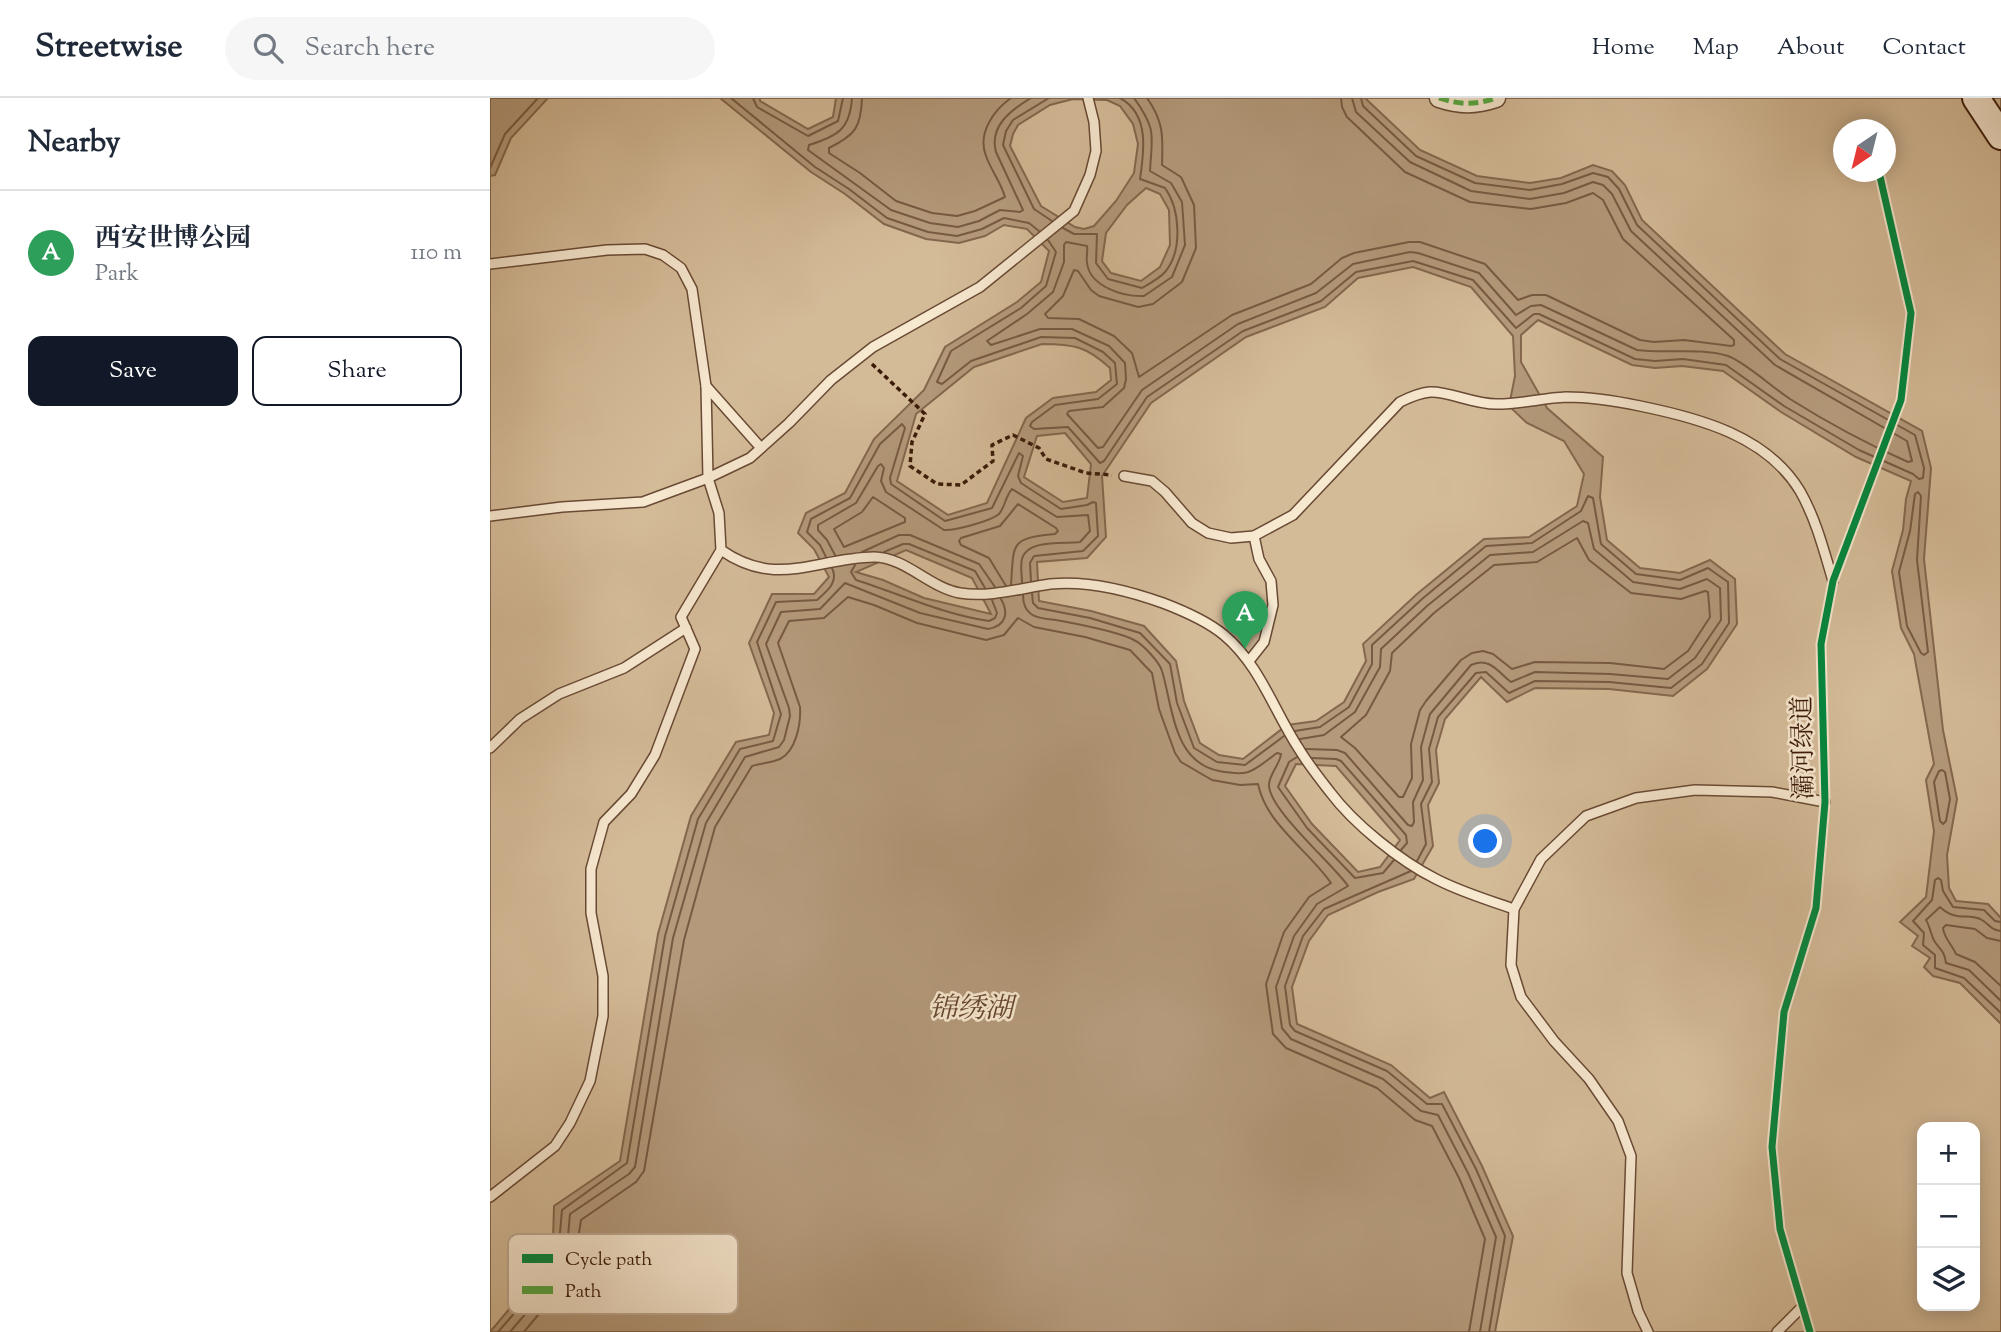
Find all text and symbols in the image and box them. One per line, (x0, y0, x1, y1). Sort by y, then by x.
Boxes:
search box (225, 17, 715, 80)
text: Streetwise (35, 24, 183, 72)
icon: search (249, 29, 287, 67)
text: Search here (305, 30, 435, 67)
text: Home (1592, 31, 1655, 65)
text: Map (1693, 31, 1739, 65)
text: About (1777, 31, 1844, 65)
text: Contact (1882, 31, 1966, 65)
north arrow (1833, 119, 1896, 182)
text: Nearby (28, 122, 120, 165)
text: 西安世博公园 (95, 221, 251, 258)
text: A (42, 237, 60, 270)
text: 110 m (411, 237, 462, 270)
text: Park (95, 258, 139, 291)
button: Save (28, 336, 238, 406)
button: Share (252, 336, 462, 406)
pin: A (1222, 591, 1268, 649)
street label: 灞河绿道 (1785, 696, 1824, 800)
your location (1468, 824, 1502, 858)
water label: 锦绣湖 (929, 990, 1018, 1030)
map controls (1917, 1122, 1980, 1311)
button: + (1917, 1122, 1980, 1185)
button: − (1917, 1185, 1980, 1248)
legend (508, 1234, 738, 1314)
text: Cycle path (565, 1247, 652, 1274)
button: layers (1917, 1248, 1980, 1311)
text: Path (565, 1279, 602, 1306)

